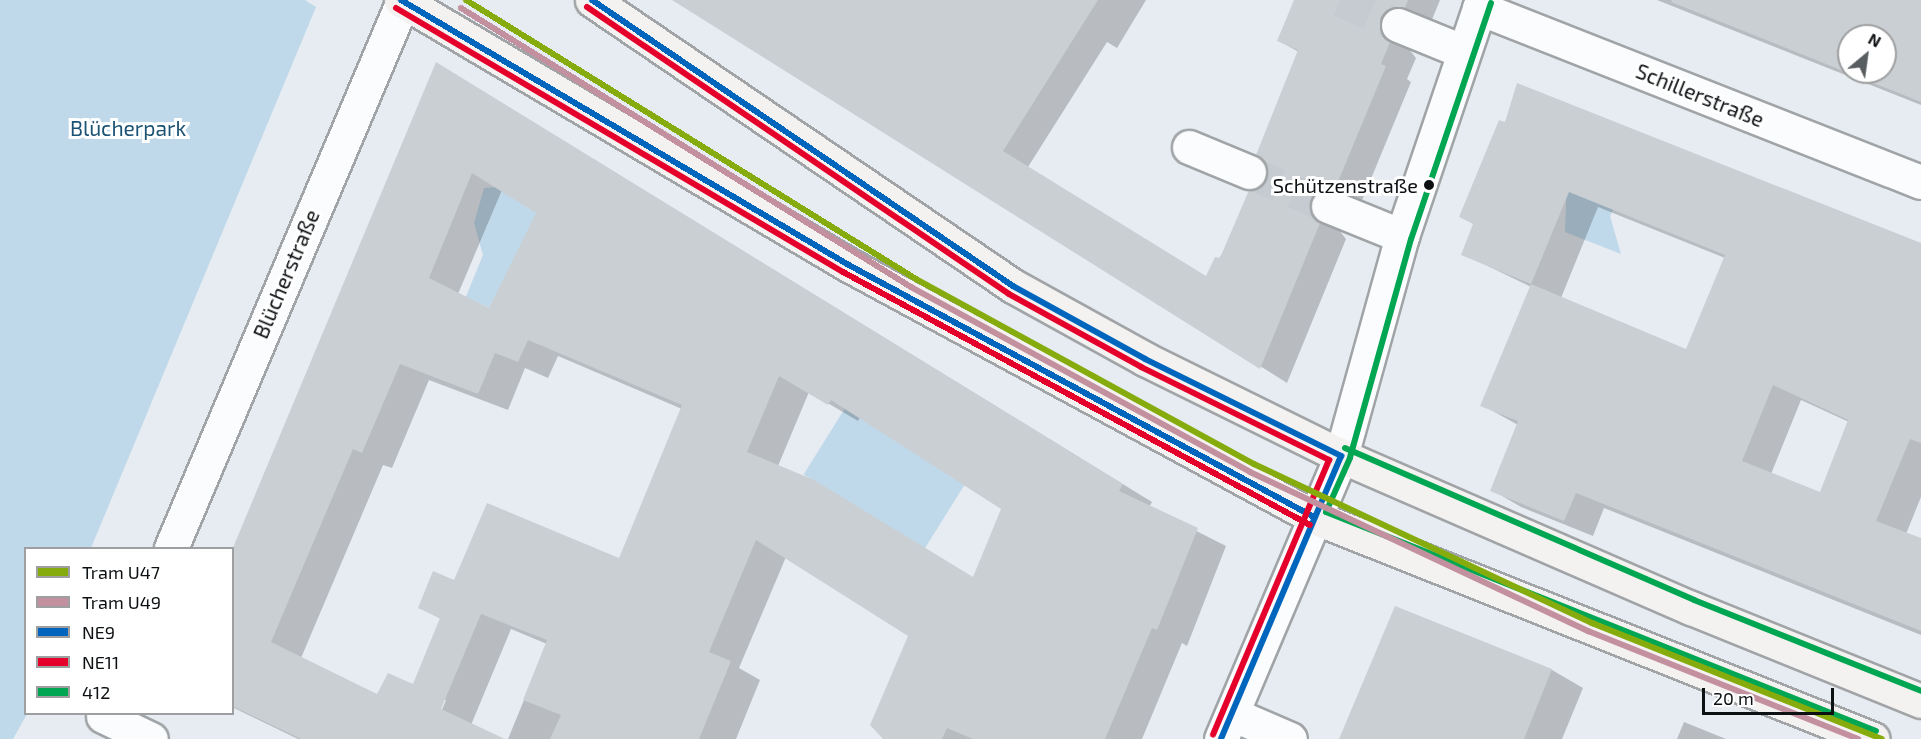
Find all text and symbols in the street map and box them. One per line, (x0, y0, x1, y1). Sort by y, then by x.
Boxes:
north arrow (1837, 24, 1897, 84)
text: N (1865, 28, 1885, 51)
street label: Schillerstraße (1632, 58, 1768, 132)
park label: Blücherpark (70, 115, 186, 141)
place label: Schützenstraße (1273, 173, 1418, 197)
marker: Schützenstraße (1423, 179, 1435, 191)
street label: Blücherstraße (248, 206, 324, 342)
legend (24, 547, 234, 715)
text: Tram U47 (82, 561, 160, 583)
text: Tram U49 (82, 591, 161, 613)
text: NE9 (82, 621, 115, 643)
text: NE11 (82, 651, 119, 673)
scale bar (1705, 676, 1837, 714)
text: 412 (82, 681, 110, 703)
text: 20 m (1713, 687, 1754, 709)

